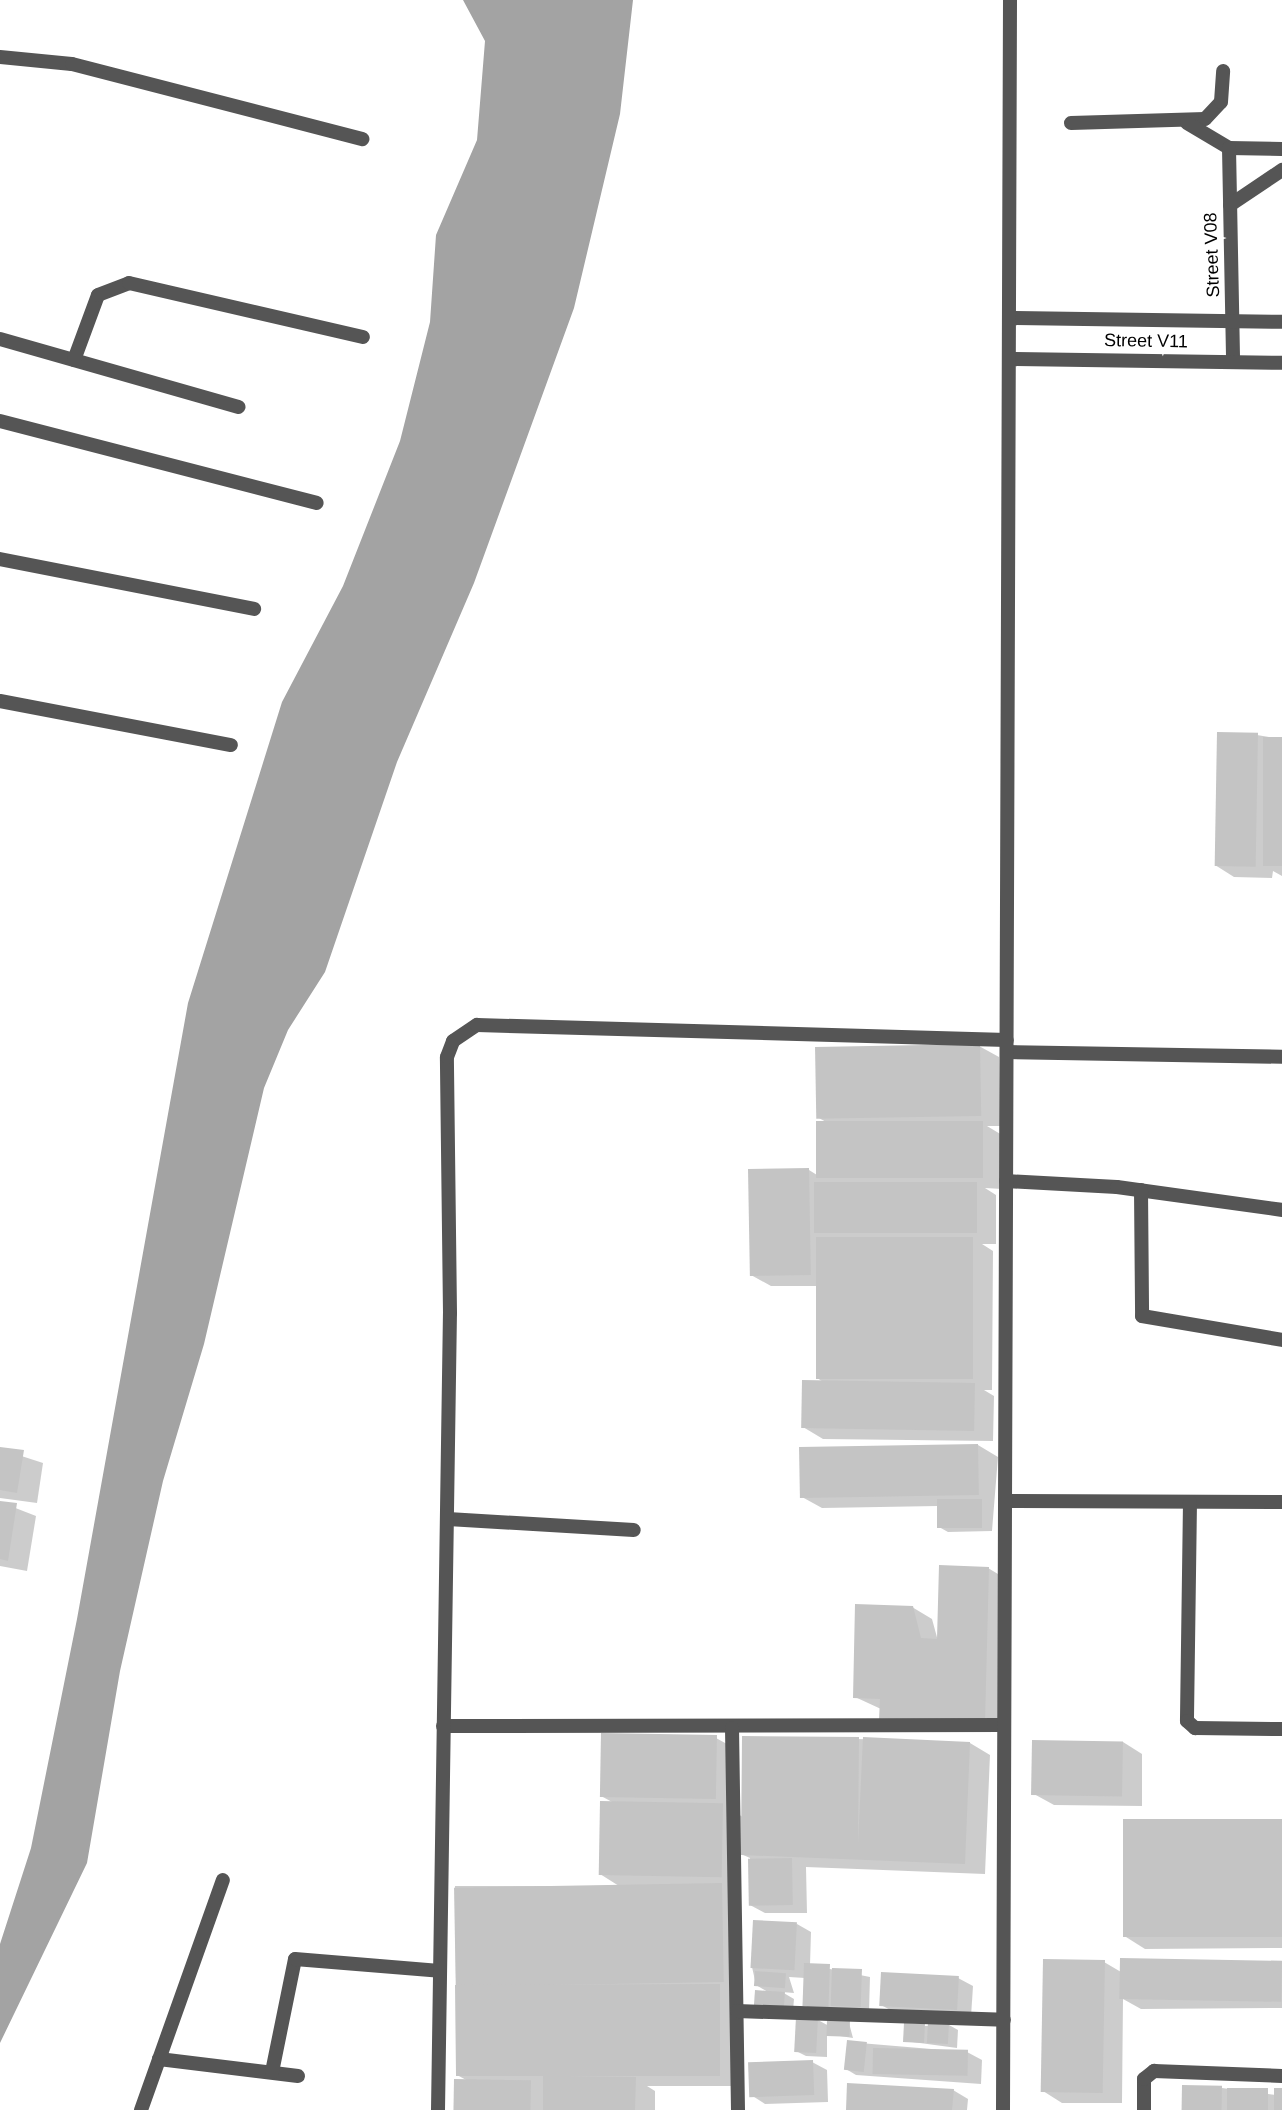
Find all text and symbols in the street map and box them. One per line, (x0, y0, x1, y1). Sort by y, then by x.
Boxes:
street label: Street V08 (1200, 212, 1224, 298)
street label: Street V11 (1104, 329, 1188, 353)

